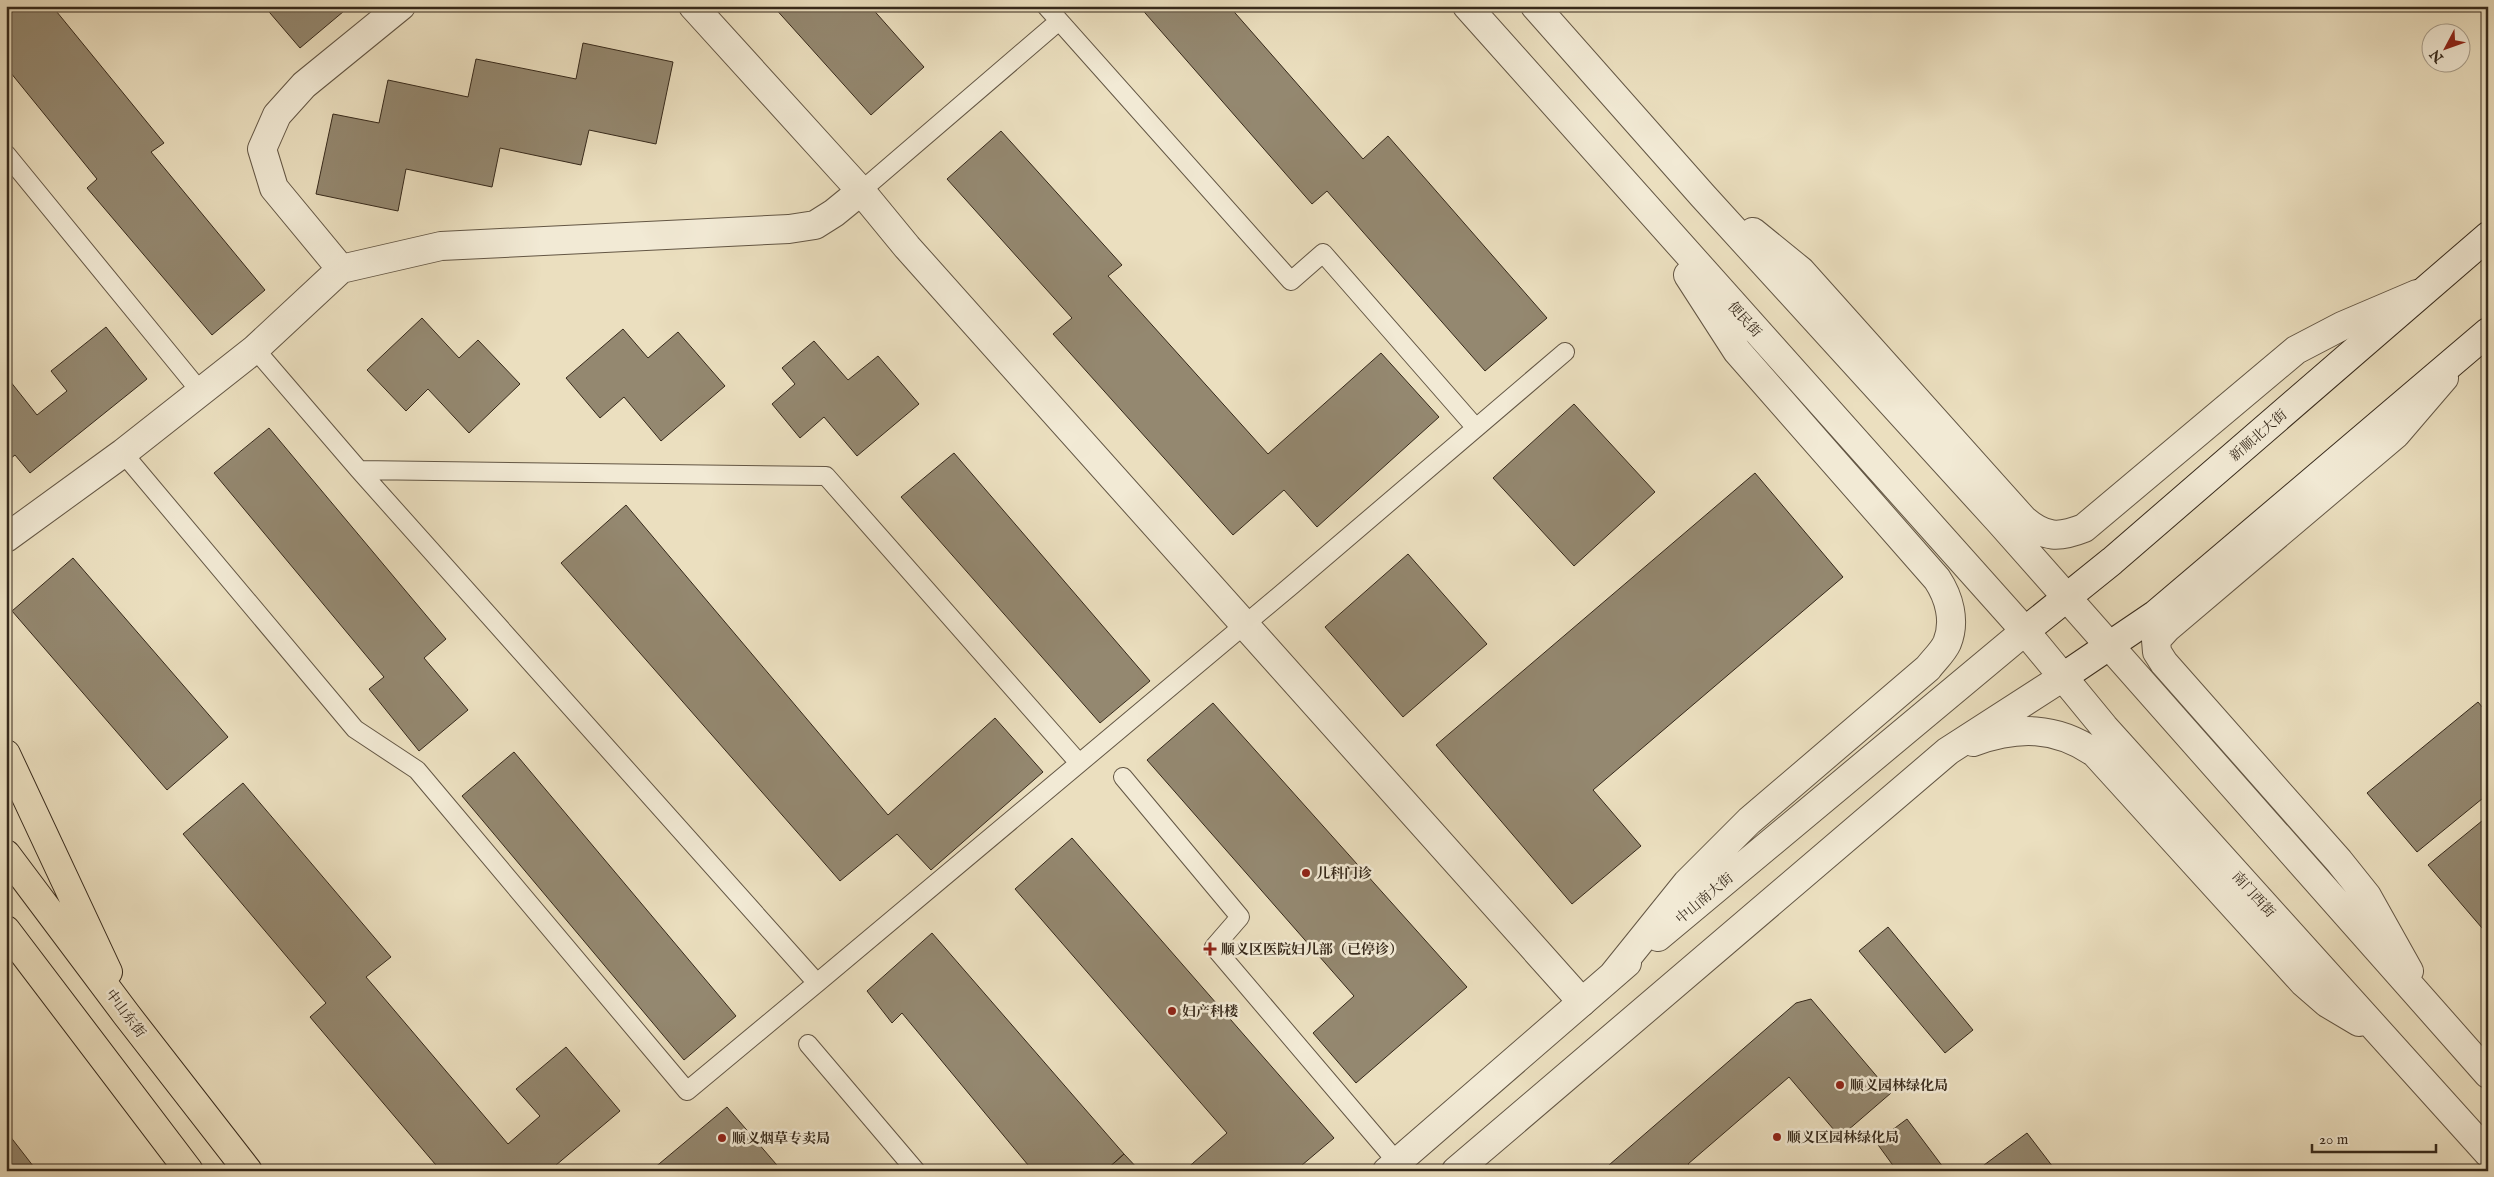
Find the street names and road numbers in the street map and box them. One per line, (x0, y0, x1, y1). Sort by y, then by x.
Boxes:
street label: 便民街 (1724, 298, 1765, 341)
street label: 新顺北大街 (2226, 406, 2291, 466)
street label: 南门西街 (2228, 868, 2279, 921)
street label: 中山南大街 (1672, 869, 1737, 928)
street label: 中山东街 (101, 986, 149, 1041)

